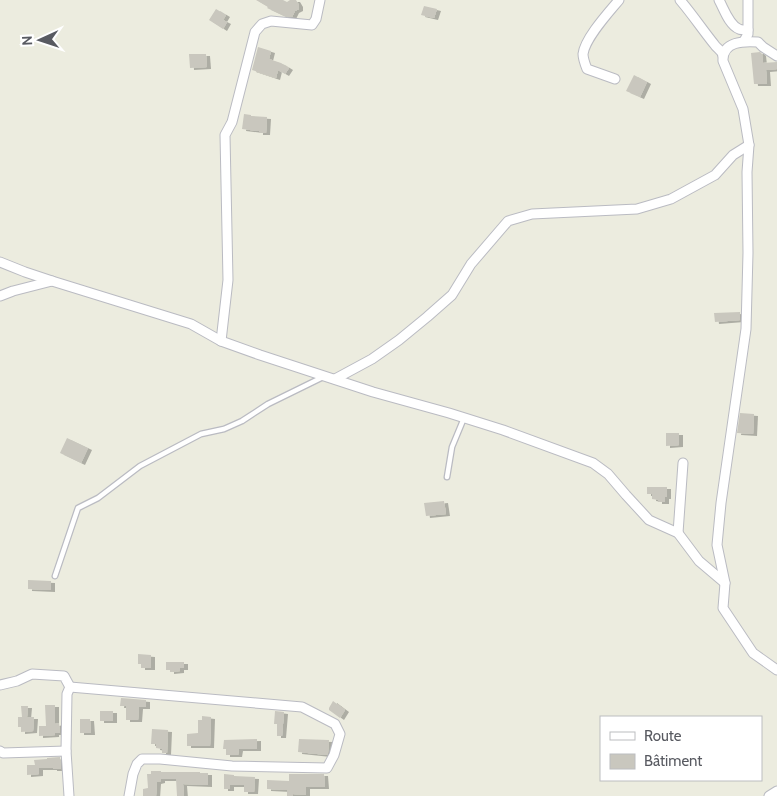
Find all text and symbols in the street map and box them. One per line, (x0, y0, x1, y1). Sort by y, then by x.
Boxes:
north arrow (15, 15, 65, 65)
text: N (18, 35, 36, 46)
legend (600, 716, 762, 781)
text: Route (644, 727, 682, 745)
text: Bâtiment (644, 752, 702, 770)

